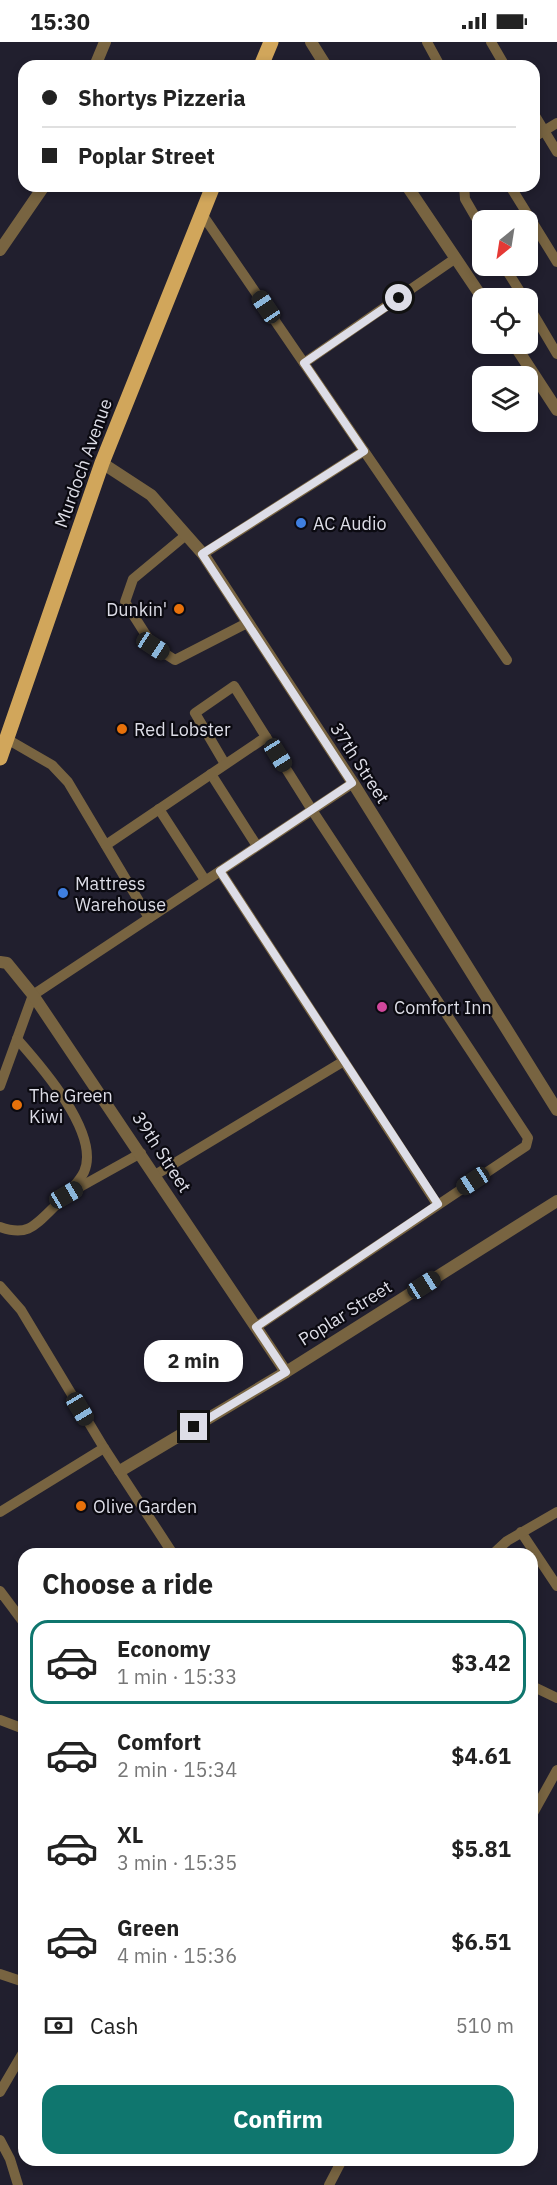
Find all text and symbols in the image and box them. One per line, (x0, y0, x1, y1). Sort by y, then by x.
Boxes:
text: 15:30 (30, 7, 90, 36)
text: Shortys Pizzeria (78, 83, 246, 112)
text: Poplar Street (78, 141, 215, 170)
north arrow (472, 210, 538, 276)
map controls (472, 210, 538, 432)
route start (385, 284, 412, 311)
car (248, 287, 284, 327)
button: locate (472, 288, 538, 354)
button: layers (472, 366, 538, 432)
street label: Murdoch Avenue (49, 395, 117, 531)
place label: AC Audio (313, 512, 386, 535)
marker: AC Audio (294, 516, 308, 530)
place label: Dunkin' (106, 598, 167, 621)
marker: Dunkin' (172, 602, 186, 616)
car (133, 629, 173, 663)
place label: Red Lobster (134, 718, 231, 741)
street label: 37th Street (325, 718, 395, 808)
marker: Red Lobster (115, 722, 129, 736)
car (261, 735, 295, 775)
place label: Mattress Warehouse (75, 872, 166, 916)
marker: Mattress Warehouse (56, 886, 70, 900)
place label: Comfort Inn (394, 996, 492, 1019)
marker: Comfort Inn (375, 1000, 389, 1014)
place label: The Green Kiwi (29, 1084, 113, 1128)
marker: The Green Kiwi (10, 1098, 24, 1112)
street label: 39th Street (127, 1107, 197, 1197)
car (453, 1164, 493, 1198)
car (46, 1178, 86, 1212)
car (404, 1268, 444, 1302)
street label: Poplar Street (294, 1275, 396, 1351)
callout: 2 min (144, 1340, 244, 1382)
text: 2 min (167, 1347, 220, 1374)
car (63, 1389, 97, 1429)
route end (180, 1413, 207, 1440)
place label: Olive Garden (93, 1495, 197, 1518)
marker: Olive Garden (74, 1499, 88, 1513)
text: Choose a ride (42, 1566, 213, 1601)
text: Economy (117, 1634, 211, 1663)
icon: car (45, 1635, 99, 1689)
text: $3.42 (451, 1648, 511, 1677)
text: 1 min · 15:33 (117, 1663, 237, 1690)
text: Comfort (117, 1727, 201, 1756)
icon: car (45, 1728, 99, 1782)
text: $4.61 (451, 1741, 511, 1770)
text: 2 min · 15:34 (117, 1756, 237, 1783)
text: XL (117, 1820, 143, 1849)
icon: car (45, 1821, 99, 1875)
text: $5.81 (451, 1834, 511, 1863)
text: 3 min · 15:35 (117, 1849, 237, 1876)
text: Green (117, 1913, 179, 1942)
icon: car (45, 1914, 99, 1968)
text: $6.51 (451, 1927, 511, 1956)
text: 4 min · 15:36 (117, 1942, 237, 1969)
icon: cash (42, 2009, 75, 2042)
text: Cash (90, 2011, 139, 2040)
text: 510 m (456, 2012, 514, 2039)
button: Confirm (42, 2085, 514, 2154)

